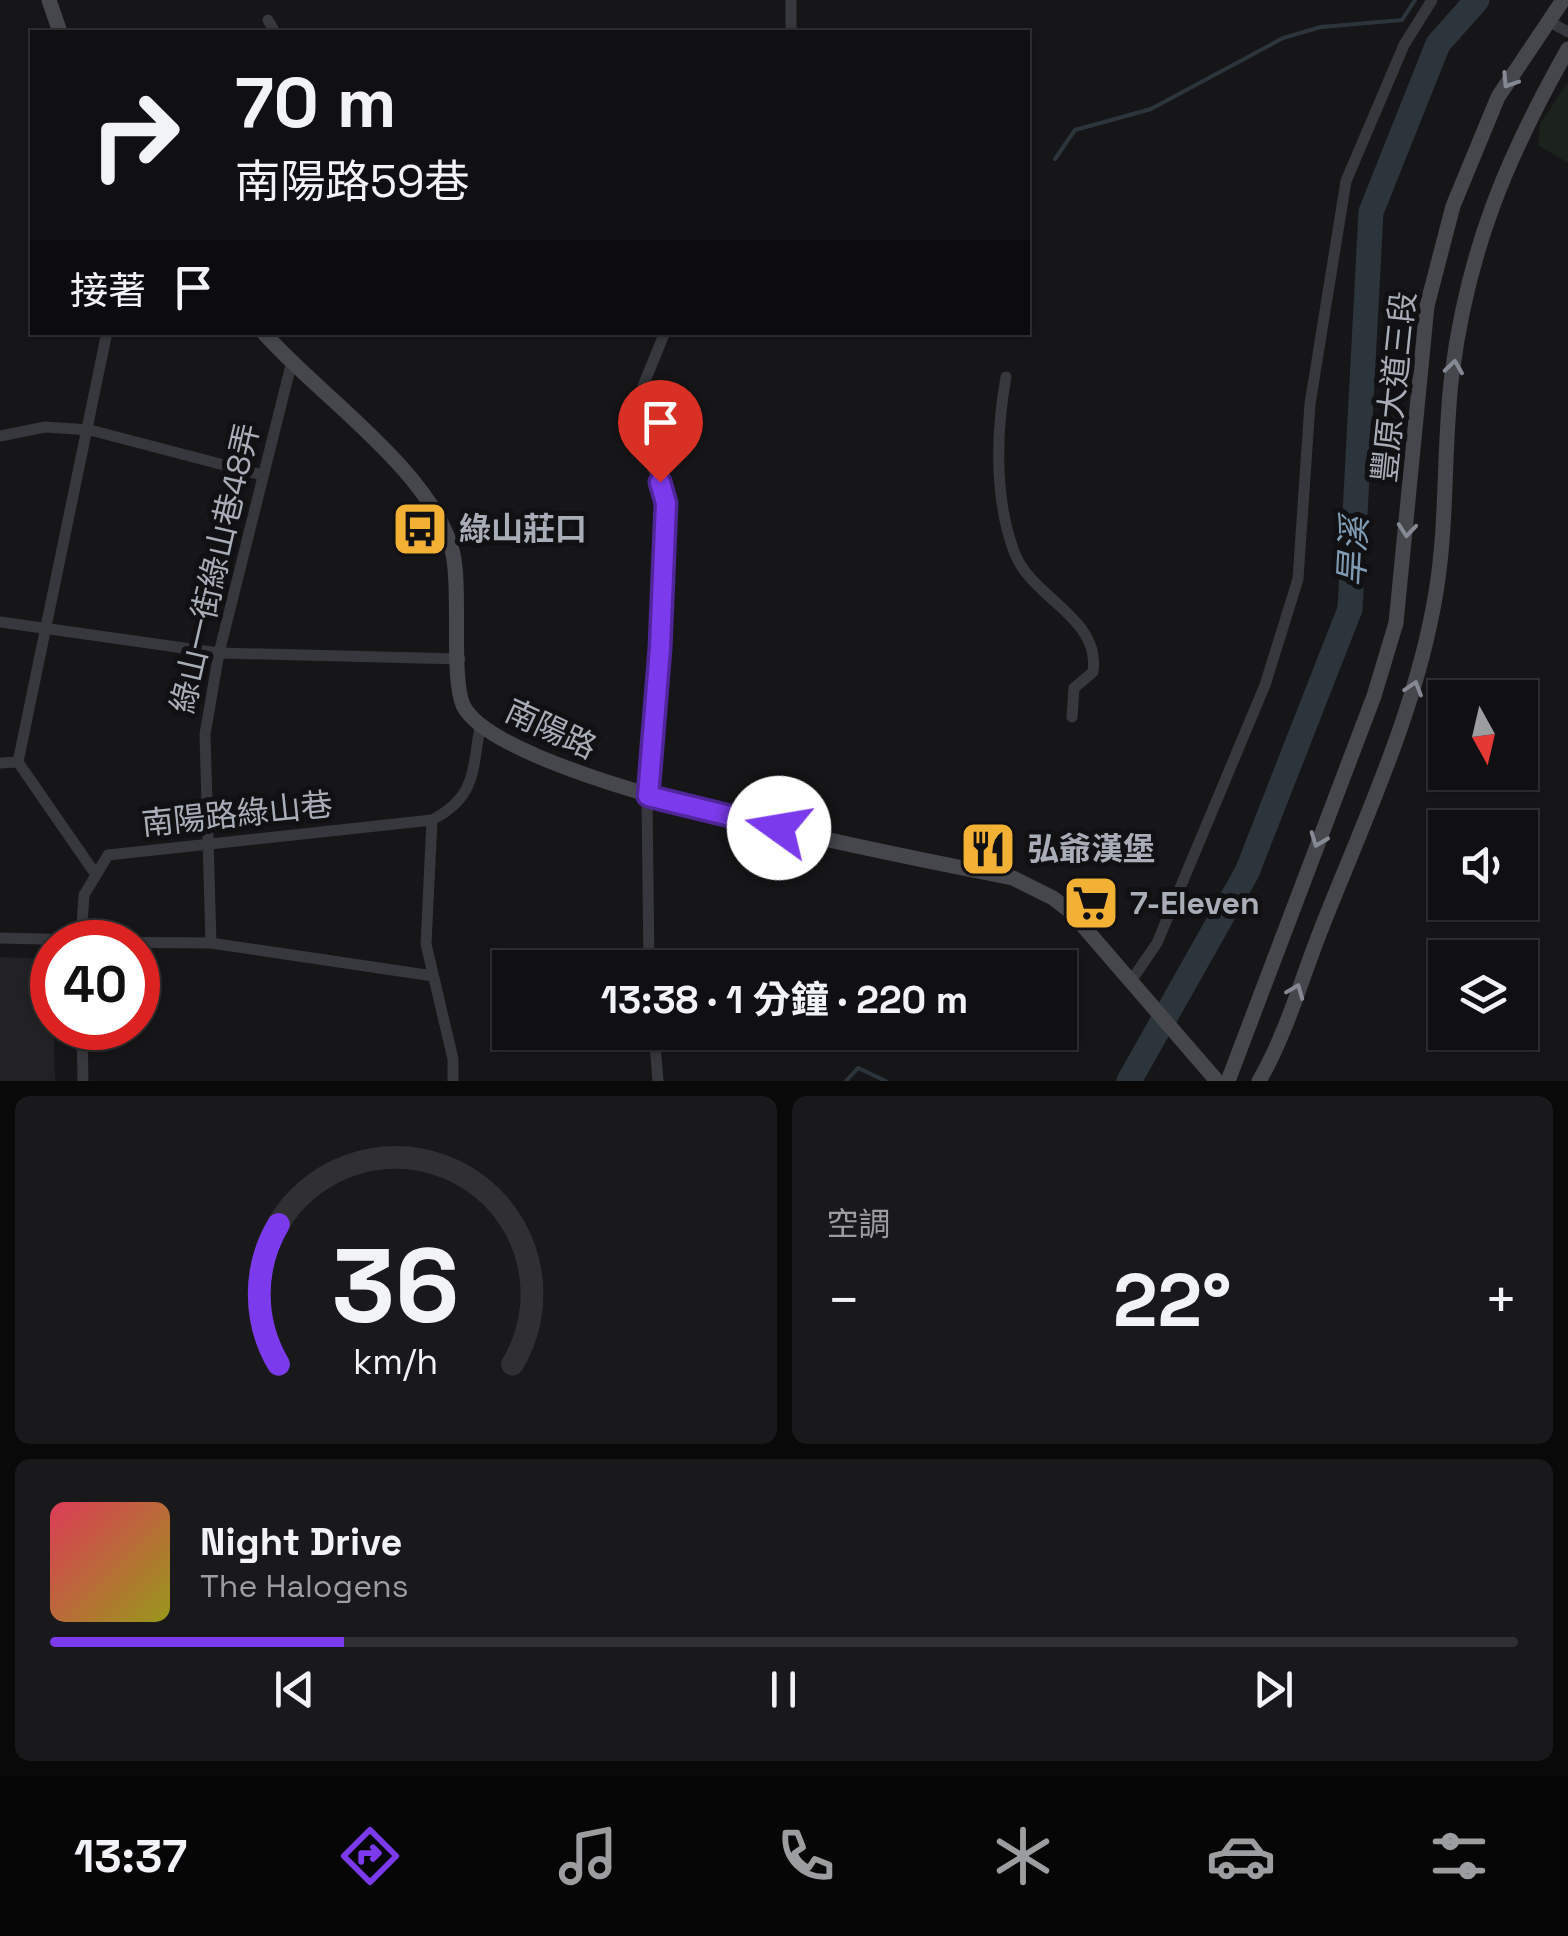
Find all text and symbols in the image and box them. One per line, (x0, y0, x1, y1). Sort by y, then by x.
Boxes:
text: 70 m (235, 58, 396, 147)
icon: right (70, 70, 200, 200)
one-way arrow (1502, 70, 1521, 88)
text: 南陽路59巷 (235, 153, 470, 210)
icon: arrive (166, 260, 221, 315)
text: 接著 (70, 267, 146, 315)
street label: 豐原大道三段 (1364, 289, 1424, 485)
one-way arrow (1443, 359, 1464, 375)
pin (618, 380, 703, 483)
icon: arrive (633, 395, 688, 450)
street label: 綠山一街綠山巷48弄 (162, 419, 268, 717)
bus stop icon: 綠山莊口 (390, 499, 450, 559)
place label: 綠山莊口 (459, 509, 587, 549)
water label: 旱溪 (1329, 511, 1377, 588)
one-way arrow (1396, 522, 1418, 538)
north arrow (1428, 680, 1538, 790)
map controls (1428, 680, 1538, 1050)
one-way arrow (1402, 681, 1423, 698)
street label: 南陽路 (499, 691, 603, 767)
position arrow (727, 776, 831, 880)
street label: 南陽路綠山巷 (139, 784, 335, 844)
button: sound (1428, 810, 1538, 920)
restaurant icon: 弘爺漢堡 (958, 819, 1018, 879)
place label: 弘爺漢堡 (1027, 829, 1155, 869)
one-way arrow (1309, 831, 1329, 848)
supermarket icon: 7-Eleven (1061, 873, 1121, 933)
place label: 7-Eleven (1130, 883, 1260, 923)
speed limit sign: 40 (30, 920, 160, 1050)
button: layers (1428, 940, 1538, 1050)
text: 13:38 · 1 分鐘 · 220 m (601, 976, 968, 1024)
one-way arrow (1285, 983, 1305, 1001)
text: 空調 (827, 1204, 891, 1244)
text: 36 (332, 1220, 460, 1352)
text: 22° (1113, 1252, 1232, 1348)
text: − (827, 1265, 861, 1335)
text: + (1484, 1265, 1518, 1335)
text: km/h (353, 1339, 438, 1384)
text: Night Drive (200, 1518, 402, 1566)
text: The Halogens (200, 1566, 409, 1606)
icon: previous (267, 1662, 322, 1717)
icon: pause (756, 1662, 811, 1717)
icon: next (1246, 1662, 1301, 1717)
icon: directions (335, 1821, 405, 1891)
icon: music (553, 1821, 623, 1891)
icon: phone (771, 1821, 841, 1891)
icon: climate (988, 1821, 1058, 1891)
icon: car (1206, 1821, 1276, 1891)
icon: filters (1424, 1821, 1494, 1891)
text: 13:37 (74, 1828, 187, 1885)

